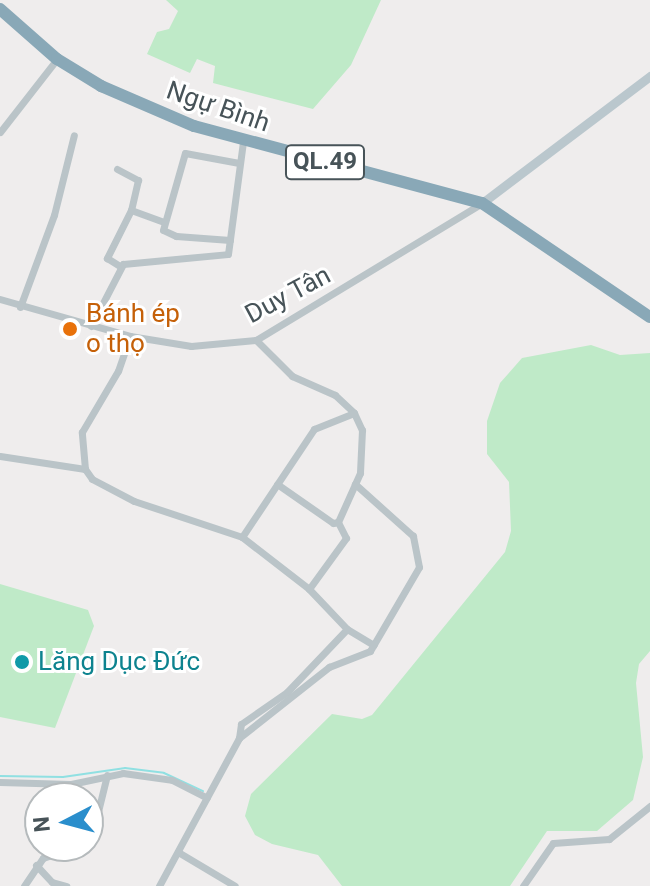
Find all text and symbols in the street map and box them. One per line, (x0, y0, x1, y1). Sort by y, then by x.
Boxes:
street label: Ngự Bình (162, 75, 274, 139)
road number: QL.49 (283, 142, 367, 182)
street label: Duy Tân (240, 259, 336, 331)
place label: Bánh ép o thọ (86, 298, 180, 360)
marker: Bánh ép o thọ (61, 320, 79, 338)
place label: Lăng Dục Đức (38, 646, 200, 678)
marker: Lăng Dục Đức (13, 653, 31, 671)
north arrow (24, 782, 104, 862)
text: N (28, 815, 55, 833)

